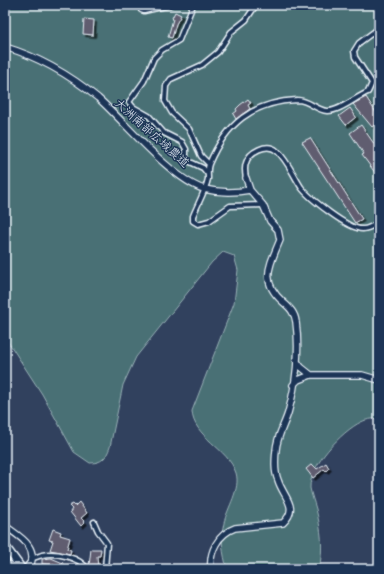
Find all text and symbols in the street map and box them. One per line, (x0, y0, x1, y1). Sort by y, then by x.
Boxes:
street label: 大洲南部広域農道 (112, 95, 193, 170)

